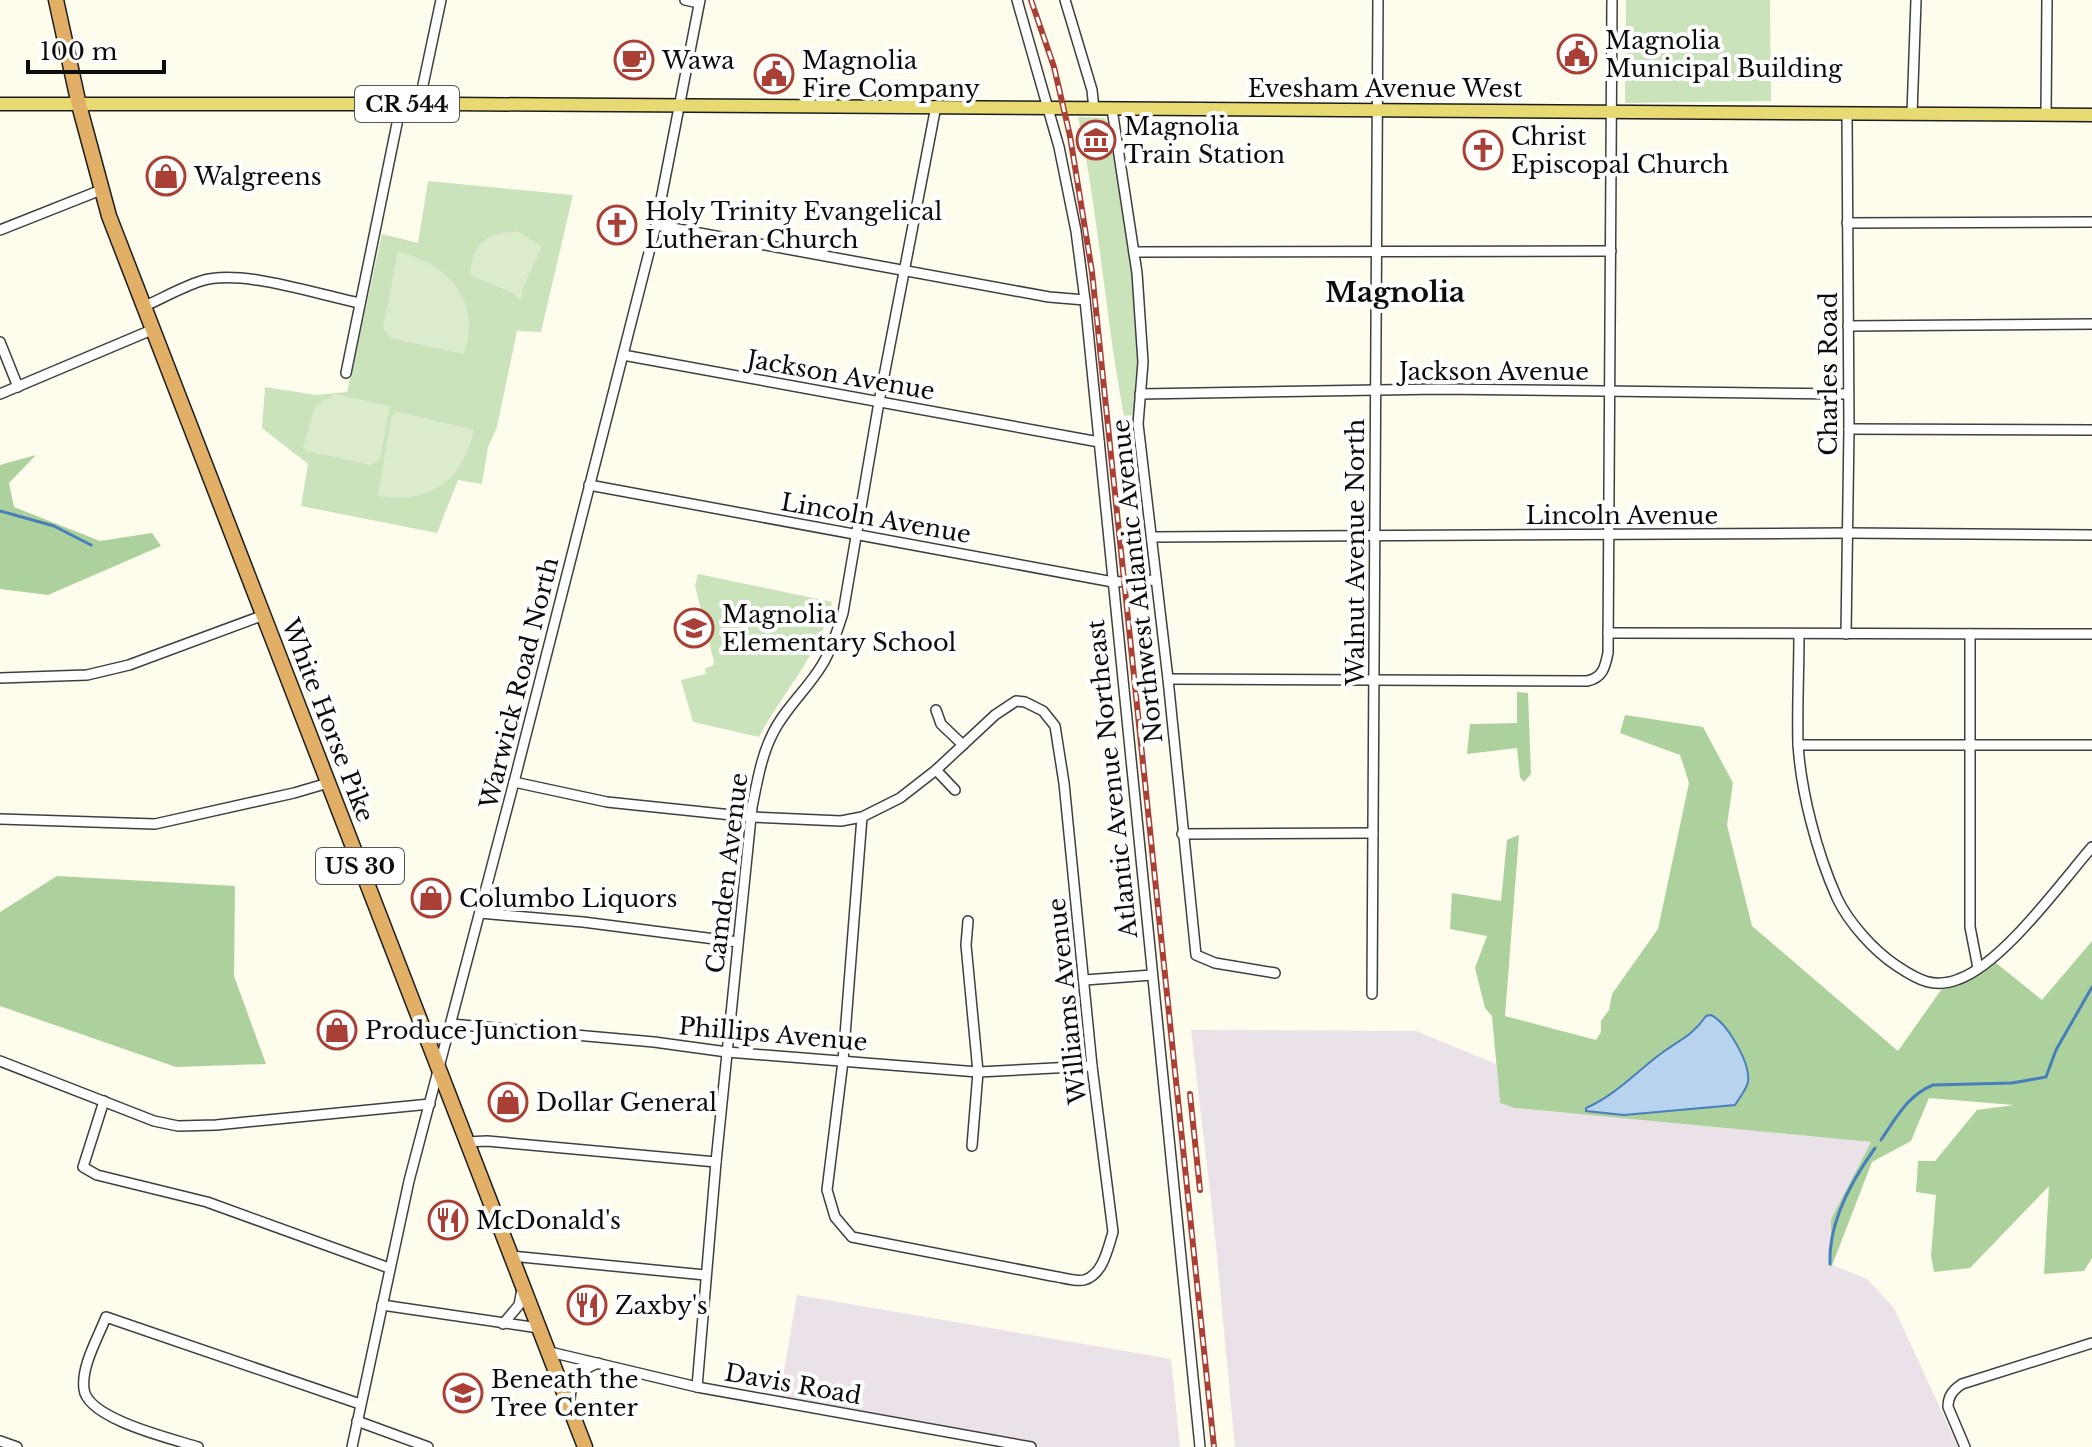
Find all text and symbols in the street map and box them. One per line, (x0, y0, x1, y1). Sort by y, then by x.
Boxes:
scale bar (28, 24, 164, 74)
place label: Magnolia Municipal Building (1605, 26, 1843, 83)
public building icon: Magnolia Municipal Building (1556, 33, 1598, 75)
text: 100 m (40, 37, 118, 66)
cafe icon: Wawa (613, 39, 655, 81)
place label: Wawa (661, 46, 735, 75)
place label: Magnolia Fire Company (802, 46, 980, 103)
public building icon: Magnolia Fire Company (753, 53, 795, 95)
street label: Evesham Avenue West (1248, 74, 1522, 103)
road number: CR 544 (355, 86, 459, 122)
place label: Magnolia Train Station (1124, 112, 1285, 169)
museum icon: Magnolia Train Station (1075, 119, 1117, 161)
place label: Christ Episcopal Church (1511, 122, 1729, 179)
church icon: Christ Episcopal Church (1462, 129, 1504, 171)
shop icon: Walgreens (145, 155, 187, 197)
place label: Walgreens (193, 162, 322, 191)
place label: Holy Trinity Evangelical Lutheran Church (645, 197, 942, 254)
church icon: Holy Trinity Evangelical Lutheran Church (596, 204, 638, 246)
district label: Magnolia (1325, 275, 1465, 310)
street label: Charles Road (1814, 292, 1843, 456)
street label: Jackson Avenue (742, 344, 937, 406)
street label: Jackson Avenue (1396, 357, 1589, 386)
street label: Northwest Atlantic Avenue (1106, 418, 1168, 744)
street label: Walnut Avenue North (1341, 419, 1370, 686)
street label: Lincoln Avenue (779, 487, 973, 549)
street label: Lincoln Avenue (1526, 501, 1718, 530)
street label: Warwick Road North (473, 554, 564, 813)
place label: Magnolia Elementary School (722, 600, 957, 657)
school or university icon: Magnolia Elementary School (673, 607, 715, 649)
street label: White Horse Pike (275, 613, 380, 826)
street label: Atlantic Avenue Northeast (1081, 618, 1143, 941)
street label: Camden Avenue (700, 771, 754, 975)
road number: US 30 (316, 848, 404, 884)
shop icon: Columbo Liquors (410, 877, 452, 919)
place label: Columbo Liquors (459, 884, 677, 913)
street label: Williams Avenue (1042, 896, 1092, 1107)
shop icon: Produce Junction (316, 1009, 358, 1051)
street label: Phillips Avenue (677, 1011, 869, 1057)
place label: Produce Junction (365, 1016, 578, 1045)
shop icon: Dollar General (487, 1081, 529, 1123)
place label: Dollar General (536, 1088, 717, 1117)
restaurant icon: McDonald's (427, 1199, 469, 1241)
place label: McDonald's (476, 1206, 621, 1235)
restaurant icon: Zaxby's (566, 1284, 608, 1326)
place label: Zaxby's (615, 1291, 708, 1320)
street label: Davis Road (722, 1358, 864, 1410)
place label: Beneath the Tree Center (491, 1365, 639, 1422)
school or university icon: Beneath the Tree Center (442, 1372, 484, 1414)

